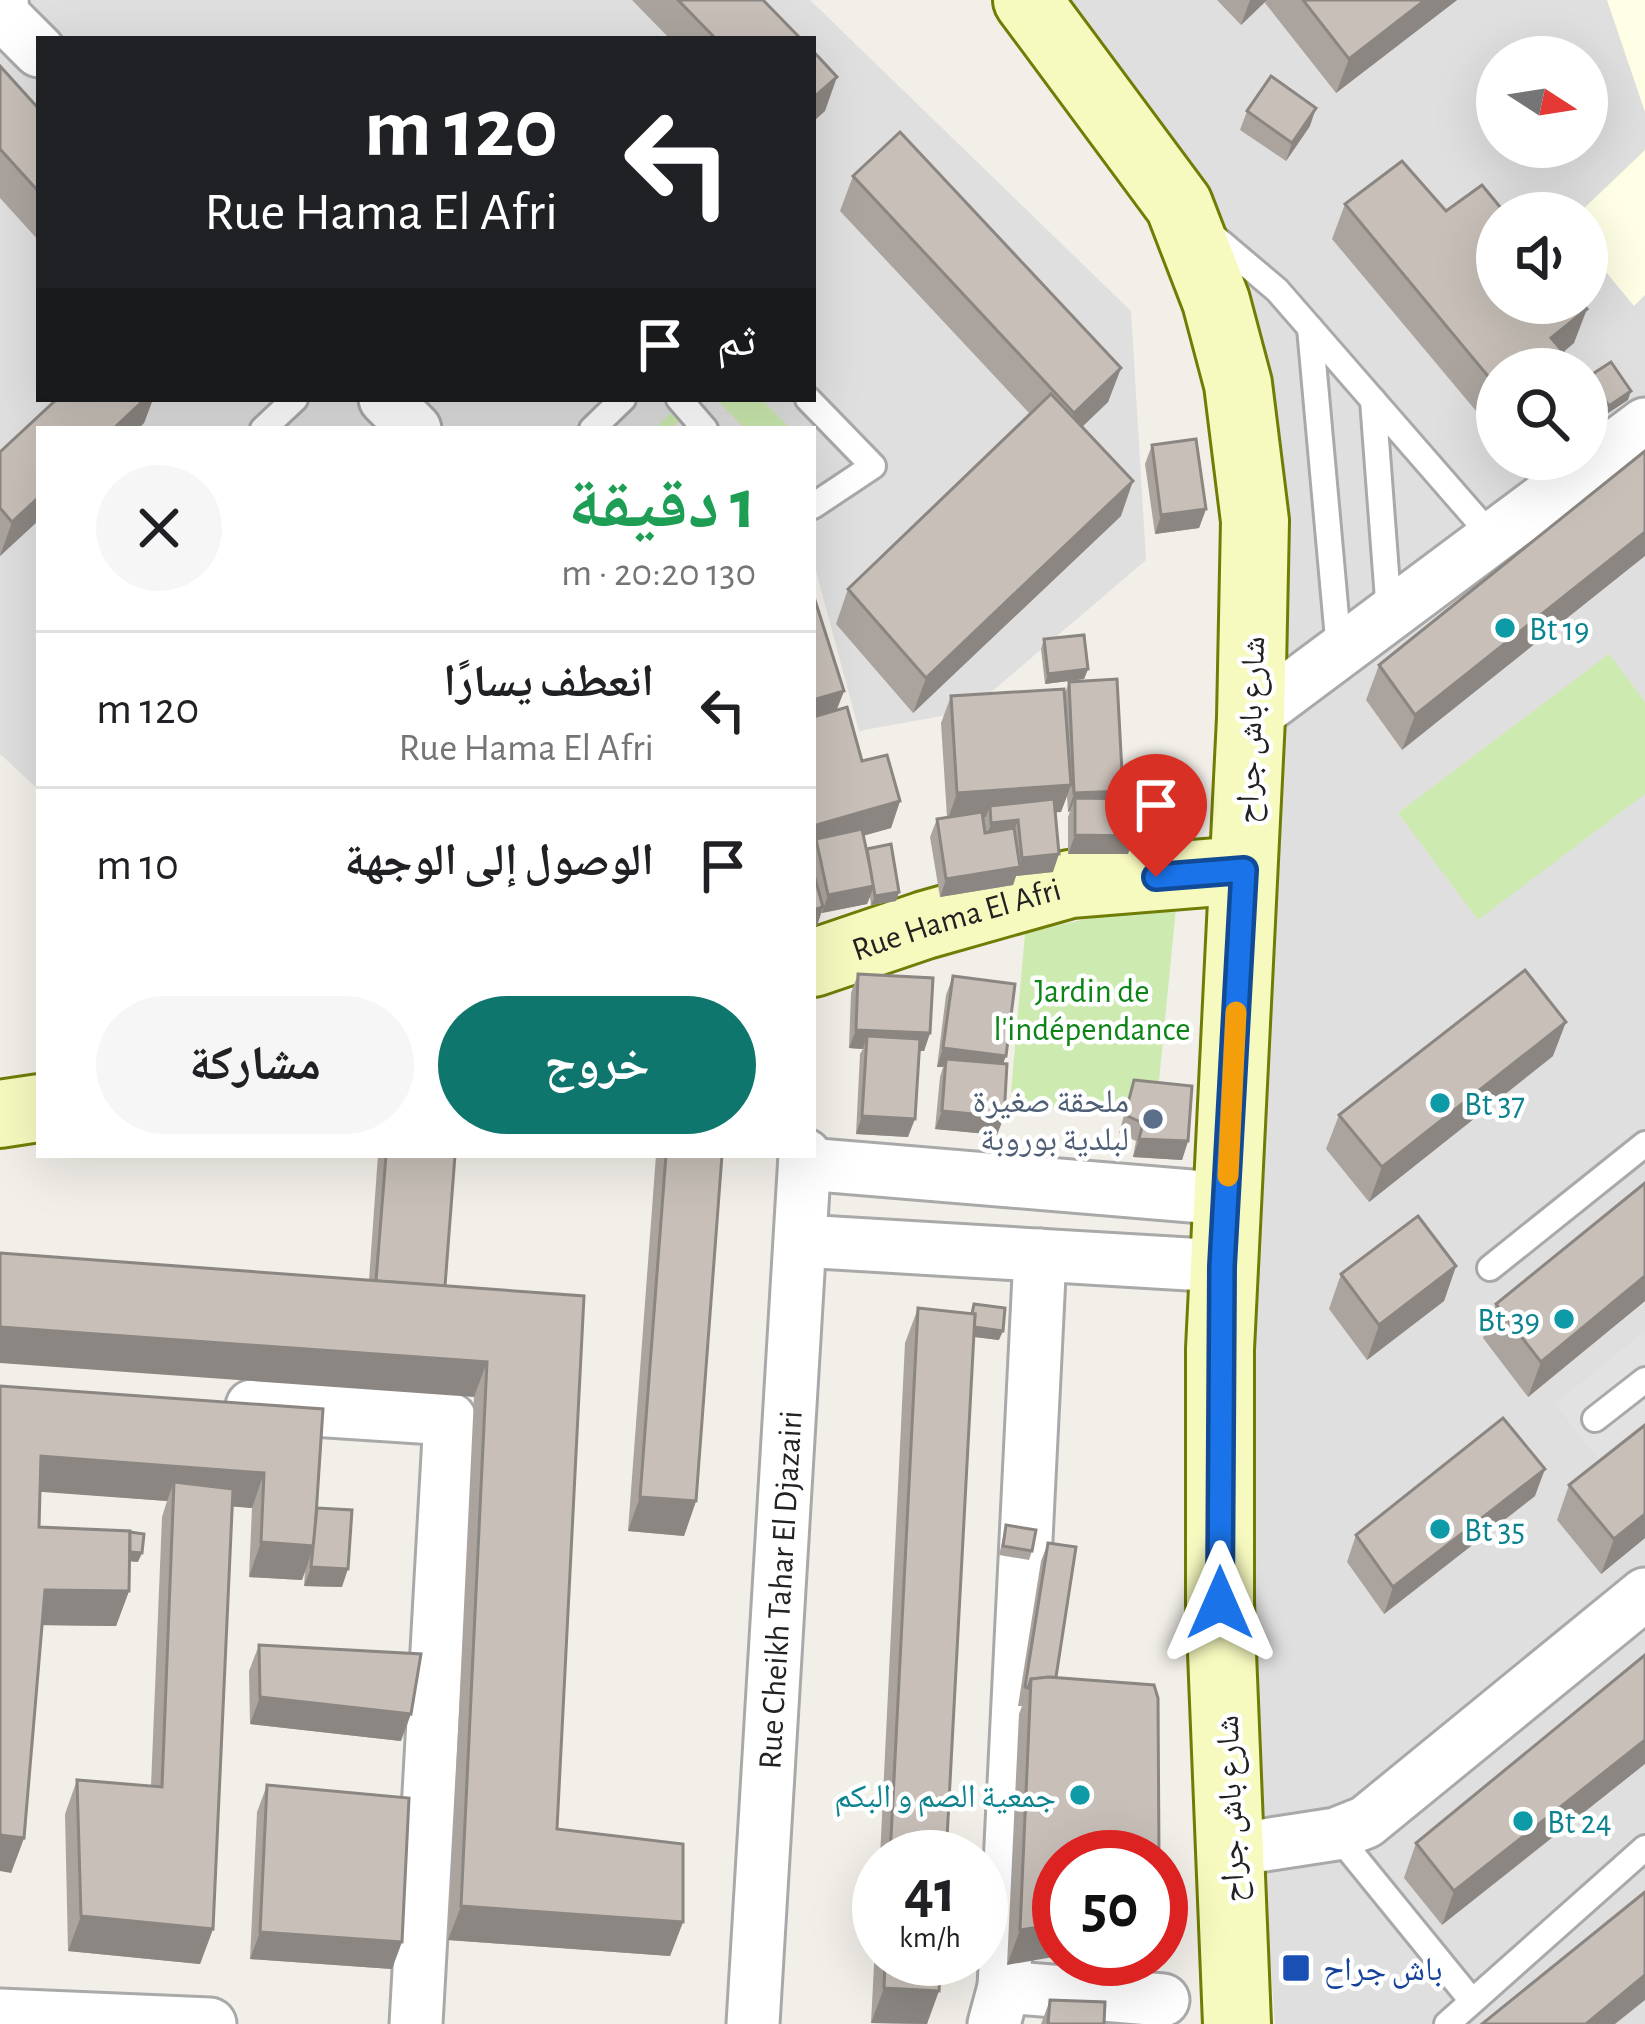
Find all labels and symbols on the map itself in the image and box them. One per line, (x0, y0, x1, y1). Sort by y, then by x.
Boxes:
north arrow (1476, 36, 1608, 168)
place label: Bt 19 (1529, 614, 1590, 647)
marker: Bt 19 (1492, 615, 1518, 641)
street label: شارع باش جراح (1232, 636, 1273, 824)
pin (1105, 754, 1207, 877)
street label: Rue Hama El Afri (848, 873, 1065, 968)
park label: Jardin de l'indépendance (994, 976, 1190, 1047)
place label: ملحقة صغيرة لبلدية بوروبة (972, 1086, 1129, 1157)
place label: Bt 37 (1464, 1089, 1525, 1122)
marker: Bt 37 (1427, 1090, 1453, 1116)
marker: ملحقة صغيرة لبلدية بوروبة (1140, 1106, 1166, 1132)
place label: Bt 39 (1477, 1305, 1540, 1338)
marker: Bt 39 (1551, 1306, 1577, 1332)
street label: Rue Cheikh Tahar El Djazairi (754, 1410, 809, 1770)
place label: Bt 35 (1464, 1515, 1525, 1548)
marker: Bt 35 (1427, 1516, 1453, 1542)
position arrow (1157, 1540, 1283, 1666)
street label: شارع باش جراح (1212, 1715, 1253, 1903)
place label: جمعية الصم و البكم (834, 1781, 1056, 1818)
marker: جمعية الصم و البكم (1067, 1782, 1093, 1808)
place label: Bt 24 (1547, 1807, 1612, 1840)
marker: Bt 24 (1510, 1808, 1536, 1834)
speed limit sign: 50 (1032, 1830, 1188, 1986)
marker: باش جراح (1280, 1952, 1312, 1984)
place label: باش جراح (1323, 1954, 1442, 1989)

